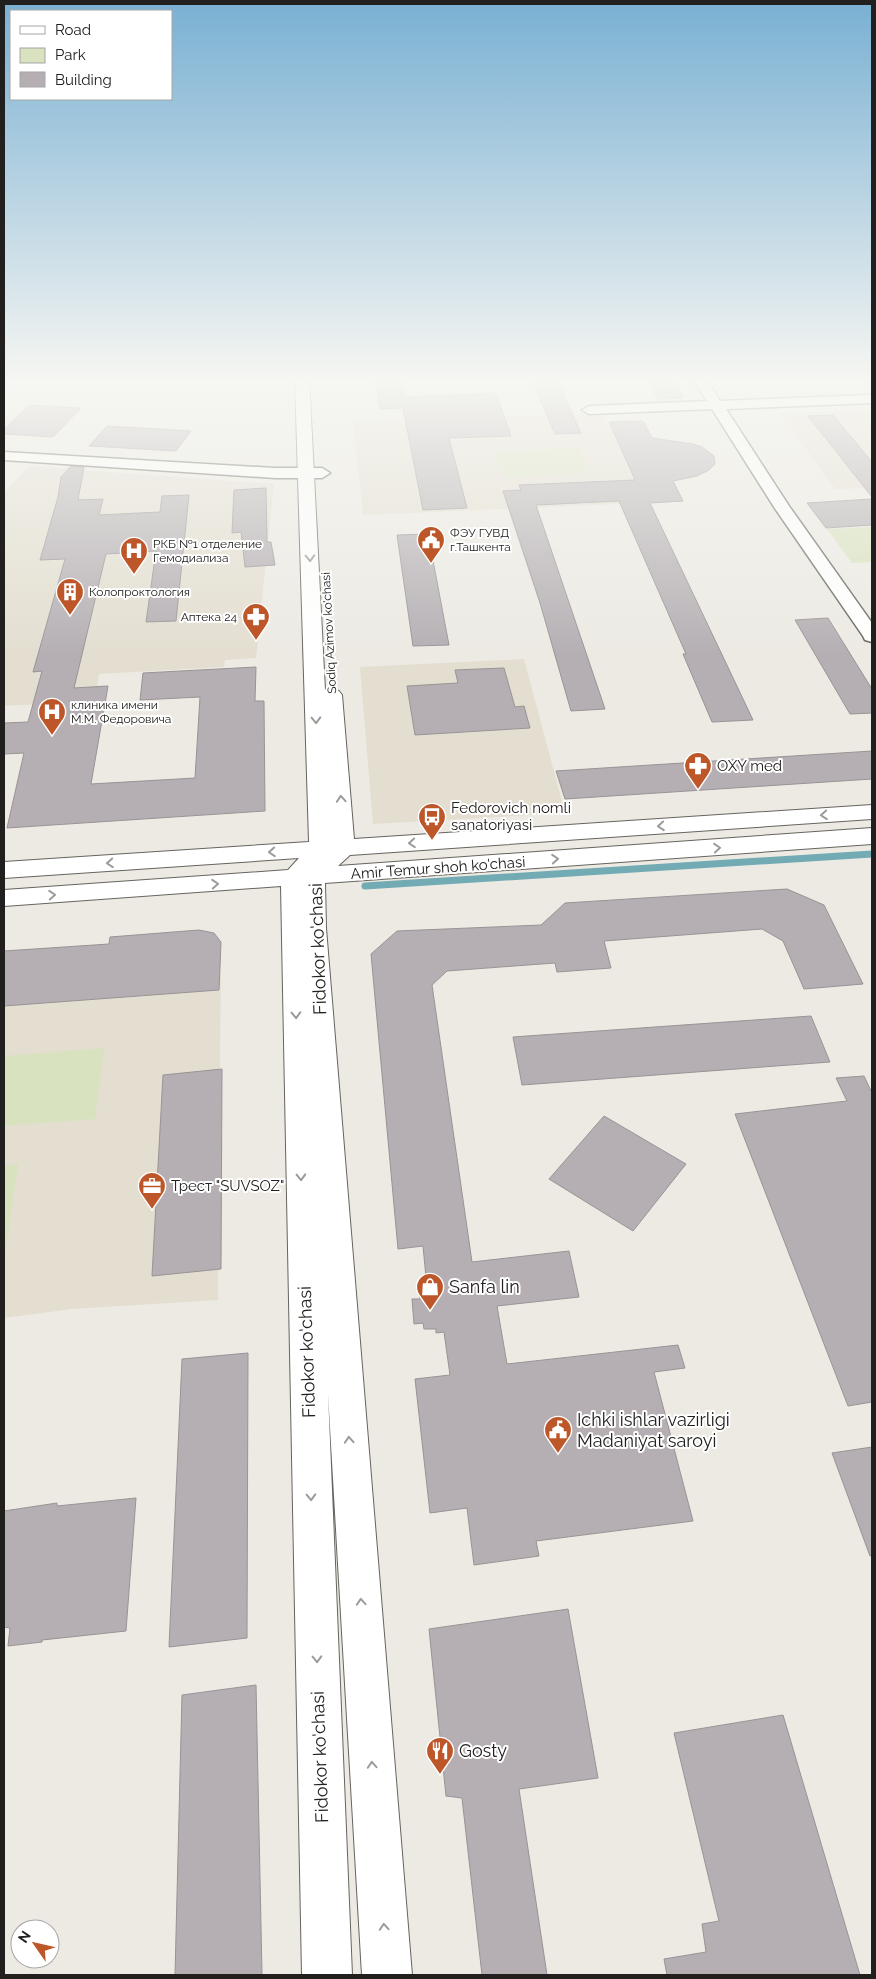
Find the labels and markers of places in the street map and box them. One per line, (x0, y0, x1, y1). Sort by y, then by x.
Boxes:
public building icon: ФЭУ ГУВД г.Ташкента (416, 525, 446, 564)
place label: ФЭУ ГУВД г.Ташкента (450, 526, 511, 554)
hospital icon: РКБ №1 отделение Гемодиализа (119, 536, 149, 575)
place label: РКБ №1 отделение Гемодиализа (153, 537, 262, 565)
building icon: Колопроктология (55, 577, 85, 616)
place label: Колопроктология (89, 585, 190, 599)
pharmacy icon: Аптека 24 (241, 602, 271, 641)
place label: Аптека 24 (181, 610, 237, 624)
hospital icon: клиника имени М.М. Федоровича (37, 697, 67, 736)
place label: клиника имени М.М. Федоровича (71, 698, 171, 726)
pharmacy icon: OXY med (683, 751, 713, 790)
place label: OXY med (717, 757, 782, 775)
place label: Fedorovich nomli sanatoriyasi (451, 799, 571, 834)
bus stop icon: Fedorovich nomli sanatoriyasi (417, 802, 447, 841)
office icon: Трест "SUVSOZ" (137, 1171, 167, 1210)
place label: Трест "SUVSOZ" (171, 1177, 284, 1195)
shop icon: Sanfa lin (415, 1272, 445, 1311)
place label: Sanfa lin (449, 1276, 520, 1297)
place label: Ichki ishlar vazirligi Madaniyat saroyi (577, 1409, 730, 1451)
public building icon: Ichki ishlar vazirligi Madaniyat saroyi (543, 1415, 573, 1454)
restaurant icon: Gosty (425, 1736, 455, 1775)
place label: Gosty (459, 1740, 507, 1761)

